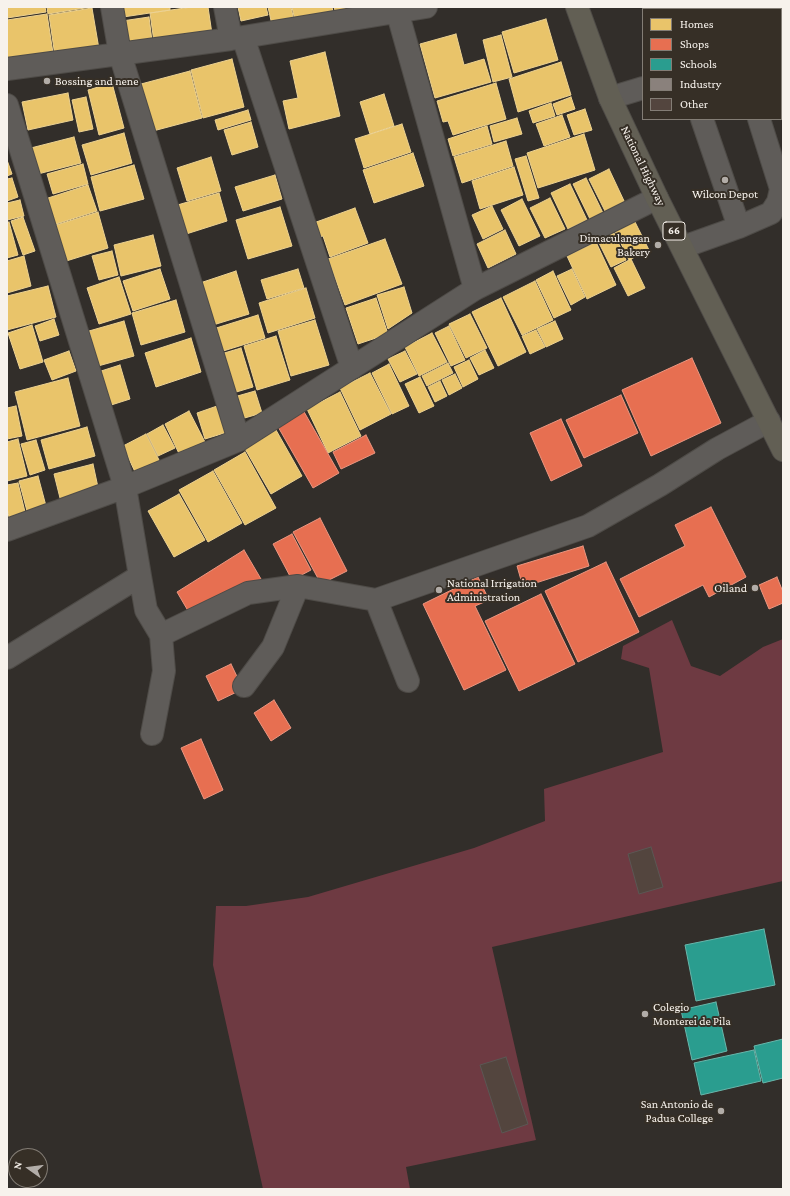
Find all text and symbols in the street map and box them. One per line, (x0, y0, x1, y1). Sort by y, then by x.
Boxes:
legend (642, 8, 782, 120)
text: Homes (680, 17, 713, 31)
text: Shops (680, 37, 709, 51)
text: Schools (680, 57, 717, 71)
place label: Bossing and nene (55, 74, 139, 88)
marker: Bossing and nene (42, 76, 52, 86)
text: Industry (680, 77, 721, 91)
text: Other (680, 97, 708, 111)
street label: National Highway (617, 124, 669, 208)
marker: Wilcon Depot (720, 175, 730, 185)
place label: Wilcon Depot (692, 187, 758, 201)
road number: 66 (663, 222, 685, 240)
place label: Dimaculangan Bakery (579, 231, 650, 259)
marker: Dimaculangan Bakery (653, 240, 663, 250)
place label: National Irrigation Administration (447, 576, 537, 604)
place label: Oiland (714, 581, 747, 595)
marker: Oiland (750, 583, 760, 593)
marker: National Irrigation Administration (434, 585, 444, 595)
place label: Colegio Monterei de Pila (653, 1000, 731, 1028)
marker: Colegio Monterei de Pila (640, 1009, 650, 1019)
place label: San Antonio de Padua College (641, 1097, 713, 1125)
marker: San Antonio de Padua College (716, 1106, 726, 1116)
north arrow (8, 1148, 48, 1188)
text: N (11, 1160, 24, 1170)

